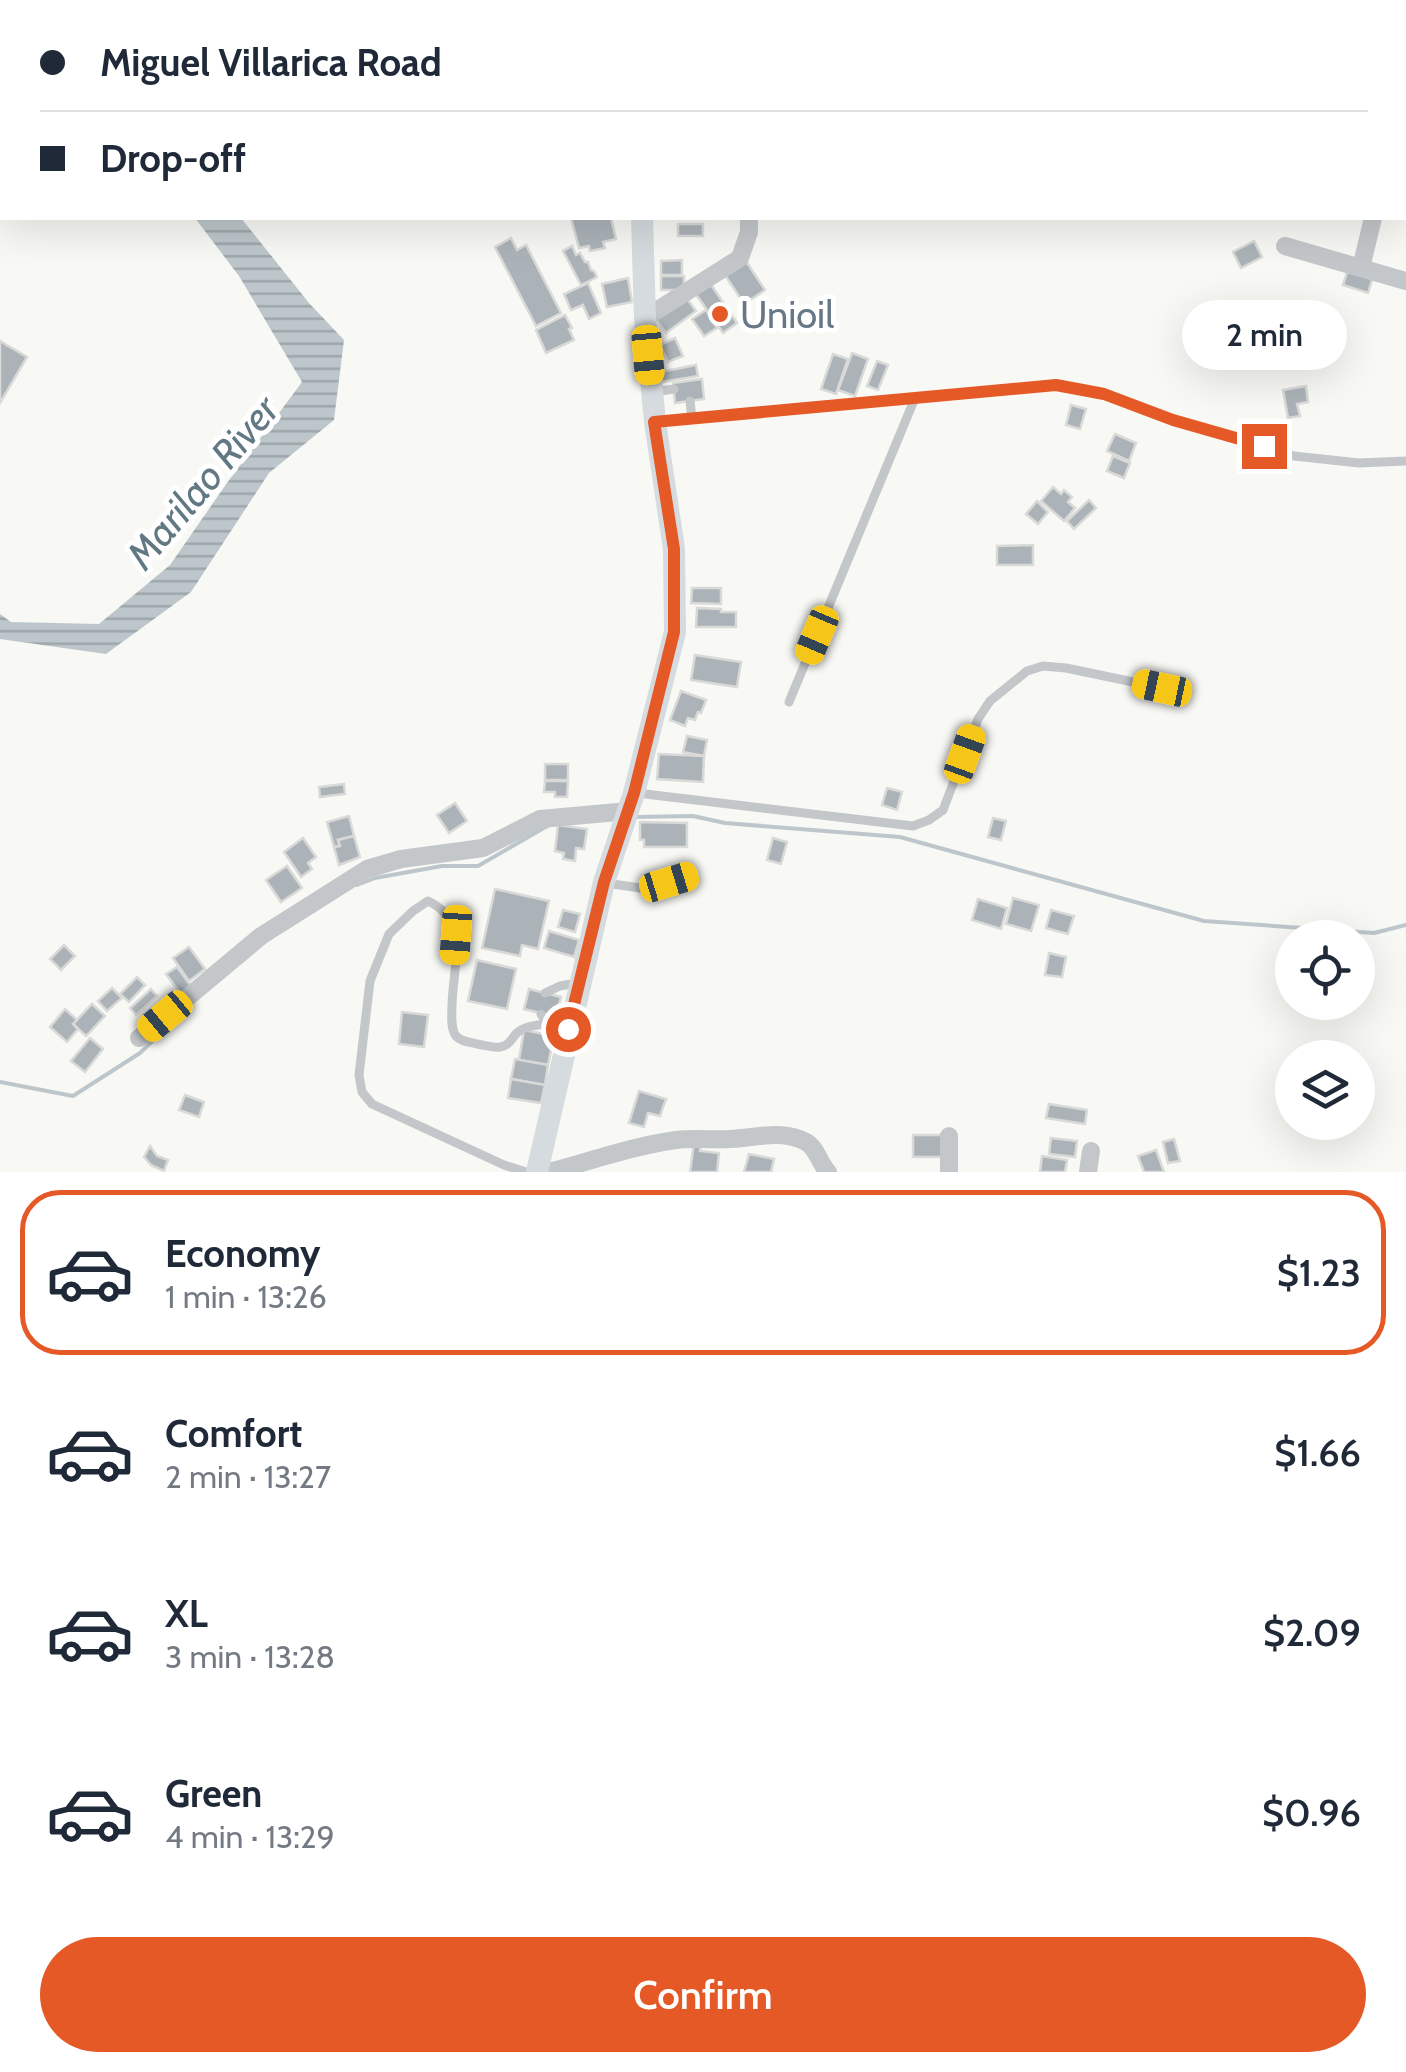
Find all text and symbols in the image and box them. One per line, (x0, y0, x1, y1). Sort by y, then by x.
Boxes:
text: Miguel Villarica Road (100, 39, 442, 86)
text: Drop-off (100, 135, 246, 182)
place label: Unioil (740, 291, 834, 338)
callout: 2 min (1182, 301, 1346, 371)
marker: Unioil (709, 303, 731, 325)
text: 2 min (1226, 315, 1303, 354)
car (630, 324, 666, 386)
water label: Marilao River (115, 384, 290, 579)
route end (1242, 424, 1287, 469)
car (791, 602, 843, 668)
car (1130, 667, 1194, 709)
car (941, 721, 989, 787)
car (636, 859, 702, 905)
car (439, 904, 473, 966)
map controls (1275, 920, 1375, 1140)
button: locate (1275, 920, 1375, 1020)
car (132, 985, 198, 1047)
route start (546, 1007, 591, 1052)
button: layers (1275, 1040, 1375, 1140)
icon: car (45, 1228, 135, 1318)
text: Economy (165, 1230, 320, 1277)
text: $1.23 (1277, 1249, 1361, 1296)
text: 1 min · 13:26 (165, 1277, 327, 1316)
icon: car (45, 1408, 135, 1498)
text: Comfort (165, 1410, 302, 1457)
text: $1.66 (1274, 1429, 1361, 1476)
text: 2 min · 13:27 (165, 1457, 331, 1496)
icon: car (45, 1588, 135, 1678)
text: XL (165, 1590, 208, 1637)
text: $2.09 (1263, 1609, 1361, 1656)
text: 3 min · 13:28 (165, 1637, 335, 1676)
icon: car (45, 1768, 135, 1858)
text: Green (165, 1770, 262, 1817)
text: $0.96 (1262, 1789, 1361, 1836)
text: 4 min · 13:29 (165, 1817, 335, 1856)
button: Confirm (40, 1937, 1366, 2052)

